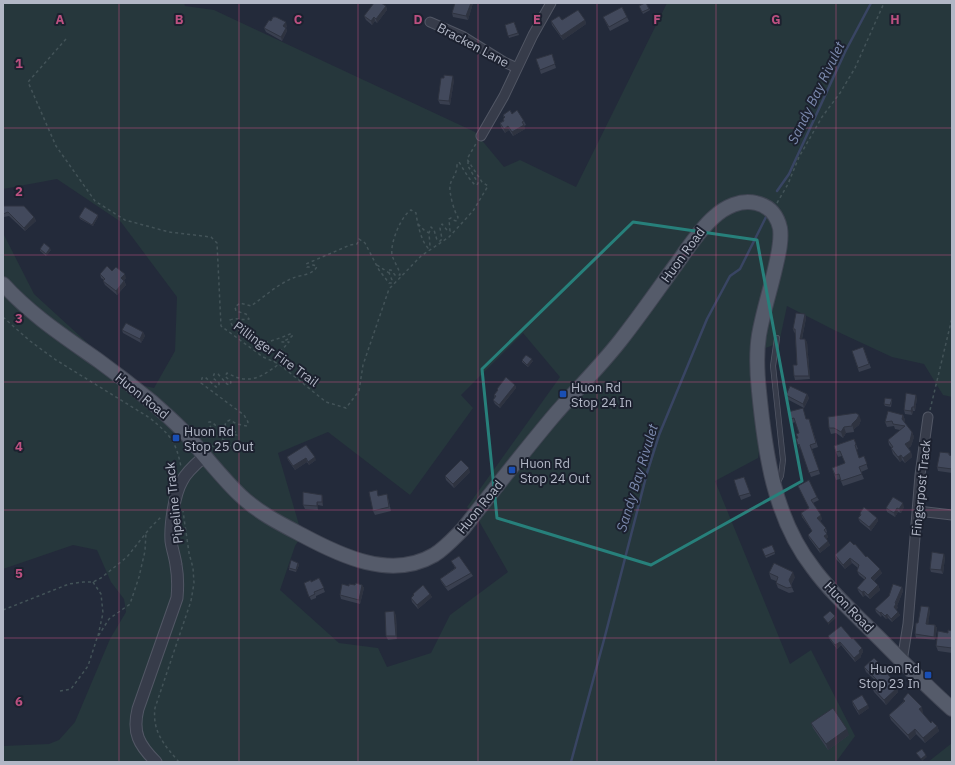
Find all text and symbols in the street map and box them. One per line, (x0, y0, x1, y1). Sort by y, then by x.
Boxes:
text: A (56, 11, 65, 28)
text: B (175, 11, 184, 28)
text: C (294, 11, 303, 28)
text: D (413, 11, 423, 28)
text: E (533, 11, 541, 28)
text: F (653, 11, 661, 28)
text: G (771, 11, 781, 28)
text: H (890, 11, 900, 28)
street label: Bracken Lane (434, 19, 512, 71)
water label: Sandy Bay Rivulet (783, 38, 849, 147)
text: 1 (15, 55, 23, 72)
text: 2 (15, 183, 23, 200)
street label: Huon Road (657, 224, 709, 286)
text: 3 (15, 310, 23, 327)
street label: Pillinger Fire Trail (230, 317, 322, 391)
street label: Huon Road (112, 369, 172, 423)
place label: Huon Rd Stop 24 In (571, 379, 632, 411)
marker: Huon Rd Stop 24 In (558, 389, 568, 399)
water label: Sandy Bay Rivulet (612, 422, 662, 534)
place label: Huon Rd Stop 25 Out (184, 423, 254, 455)
marker: Huon Rd Stop 25 Out (171, 433, 181, 443)
text: 4 (15, 438, 23, 455)
street label: Fingerpost Track (907, 439, 935, 537)
place label: Huon Rd Stop 24 Out (520, 455, 590, 487)
street label: Pipeline Track (161, 461, 187, 545)
marker: Huon Rd Stop 24 Out (507, 465, 517, 475)
street label: Huon Road (453, 477, 507, 537)
text: 5 (15, 565, 23, 582)
street label: Huon Road (821, 578, 877, 636)
place label: Huon Rd Stop 23 In (859, 660, 920, 692)
marker: Huon Rd Stop 23 In (923, 670, 933, 680)
text: 6 (15, 693, 23, 710)

